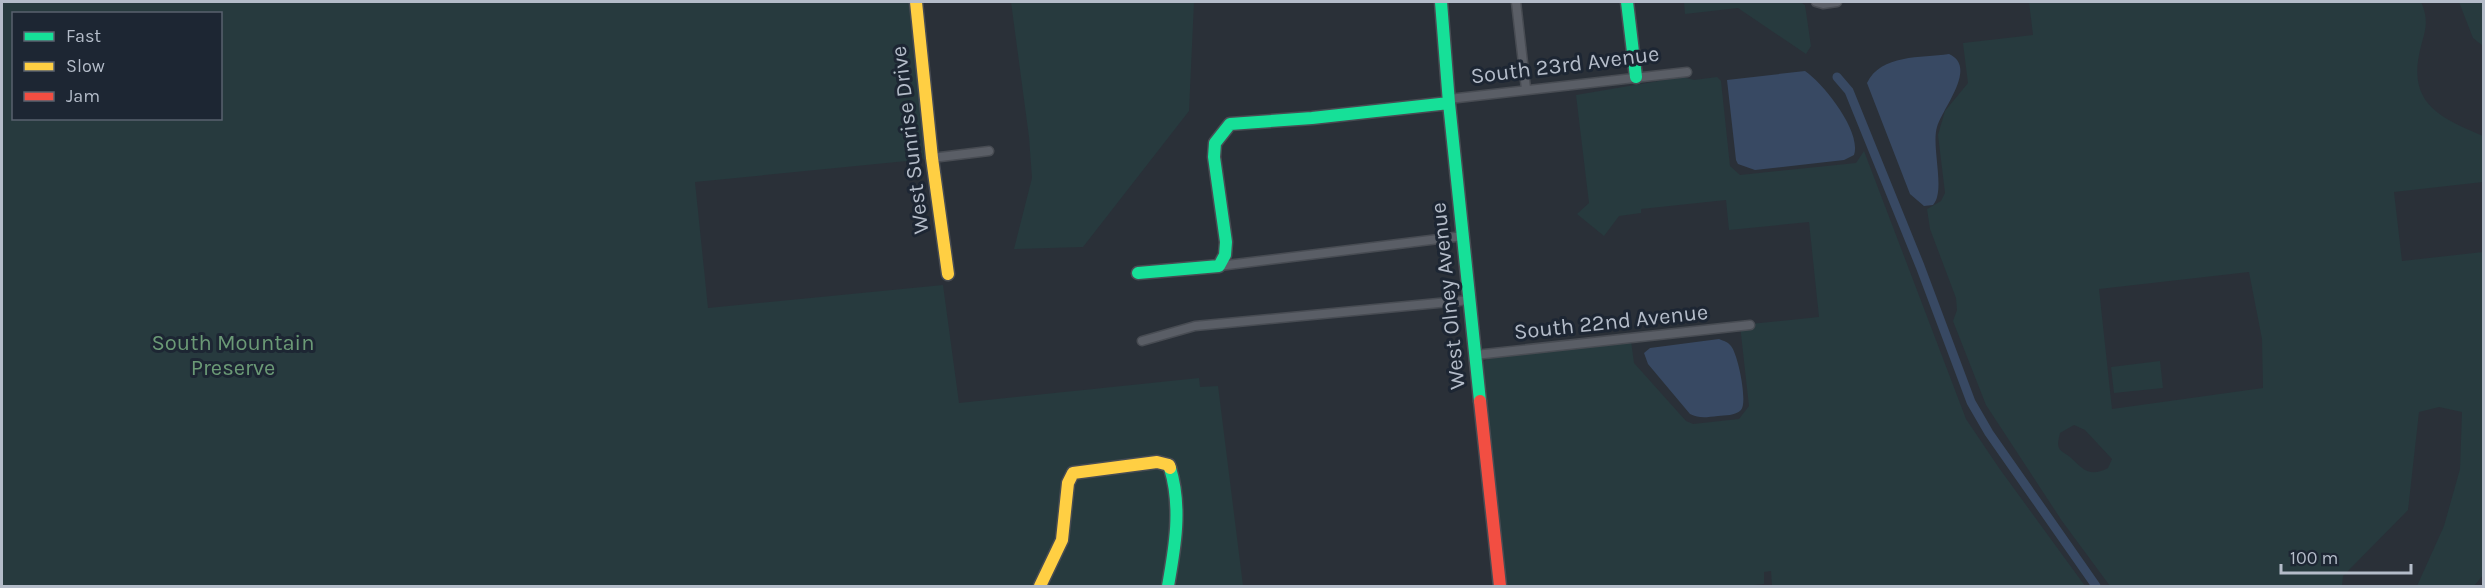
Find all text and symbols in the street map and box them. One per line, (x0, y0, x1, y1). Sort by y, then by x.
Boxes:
legend (12, 12, 222, 120)
text: Fast (66, 25, 101, 47)
street label: South 23rd Avenue (1469, 41, 1661, 89)
street label: West Sunrise Drive (886, 45, 934, 235)
text: Slow (66, 55, 105, 77)
text: Jam (66, 85, 100, 107)
street label: West Olney Avenue (1425, 201, 1471, 391)
street label: South 22nd Avenue (1513, 299, 1709, 345)
park label: South Mountain Preserve (152, 330, 314, 381)
scale bar (2281, 537, 2412, 575)
text: 100 m (2290, 547, 2338, 569)

